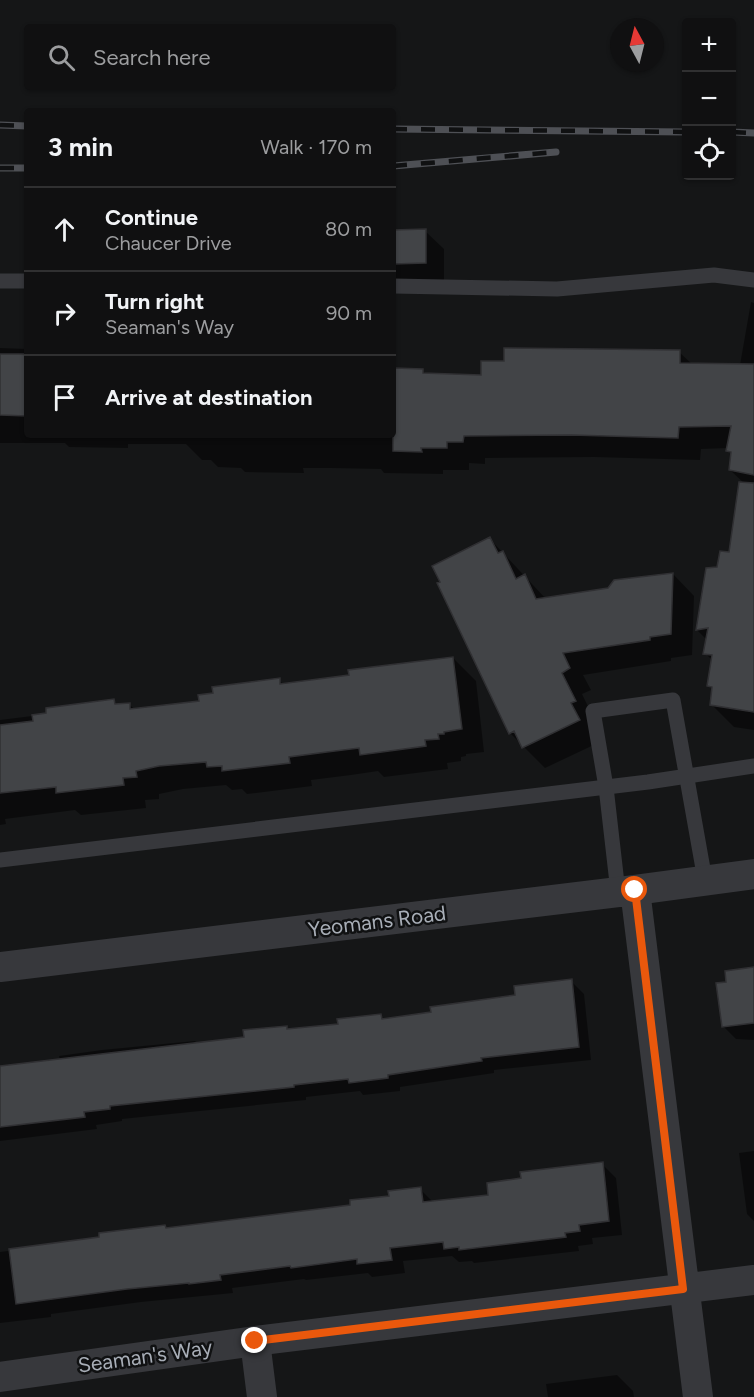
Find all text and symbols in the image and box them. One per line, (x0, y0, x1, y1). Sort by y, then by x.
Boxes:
north arrow (610, 18, 664, 72)
map controls (682, 18, 736, 180)
button: + (682, 18, 736, 72)
search box (24, 24, 396, 90)
icon: search (45, 41, 78, 74)
text: Search here (93, 44, 211, 71)
button: − (682, 72, 736, 126)
button: locate (682, 126, 736, 180)
text: 3 min (48, 131, 113, 163)
text: Walk · 170 m (261, 135, 372, 159)
text: Continue (105, 204, 198, 231)
icon: ahead (48, 213, 81, 246)
text: 80 m (325, 217, 372, 241)
text: Chaucer Drive (105, 231, 232, 255)
text: Turn right (105, 288, 204, 315)
icon: right (48, 297, 81, 330)
text: 90 m (326, 301, 372, 325)
text: Seaman's Way (105, 315, 234, 339)
icon: arrive (48, 381, 81, 414)
text: Arrive at destination (105, 384, 313, 411)
route start (621, 876, 647, 902)
street label: Yeomans Road (307, 900, 447, 942)
route end (241, 1327, 267, 1353)
street label: Seaman's Way (76, 1334, 214, 1378)

